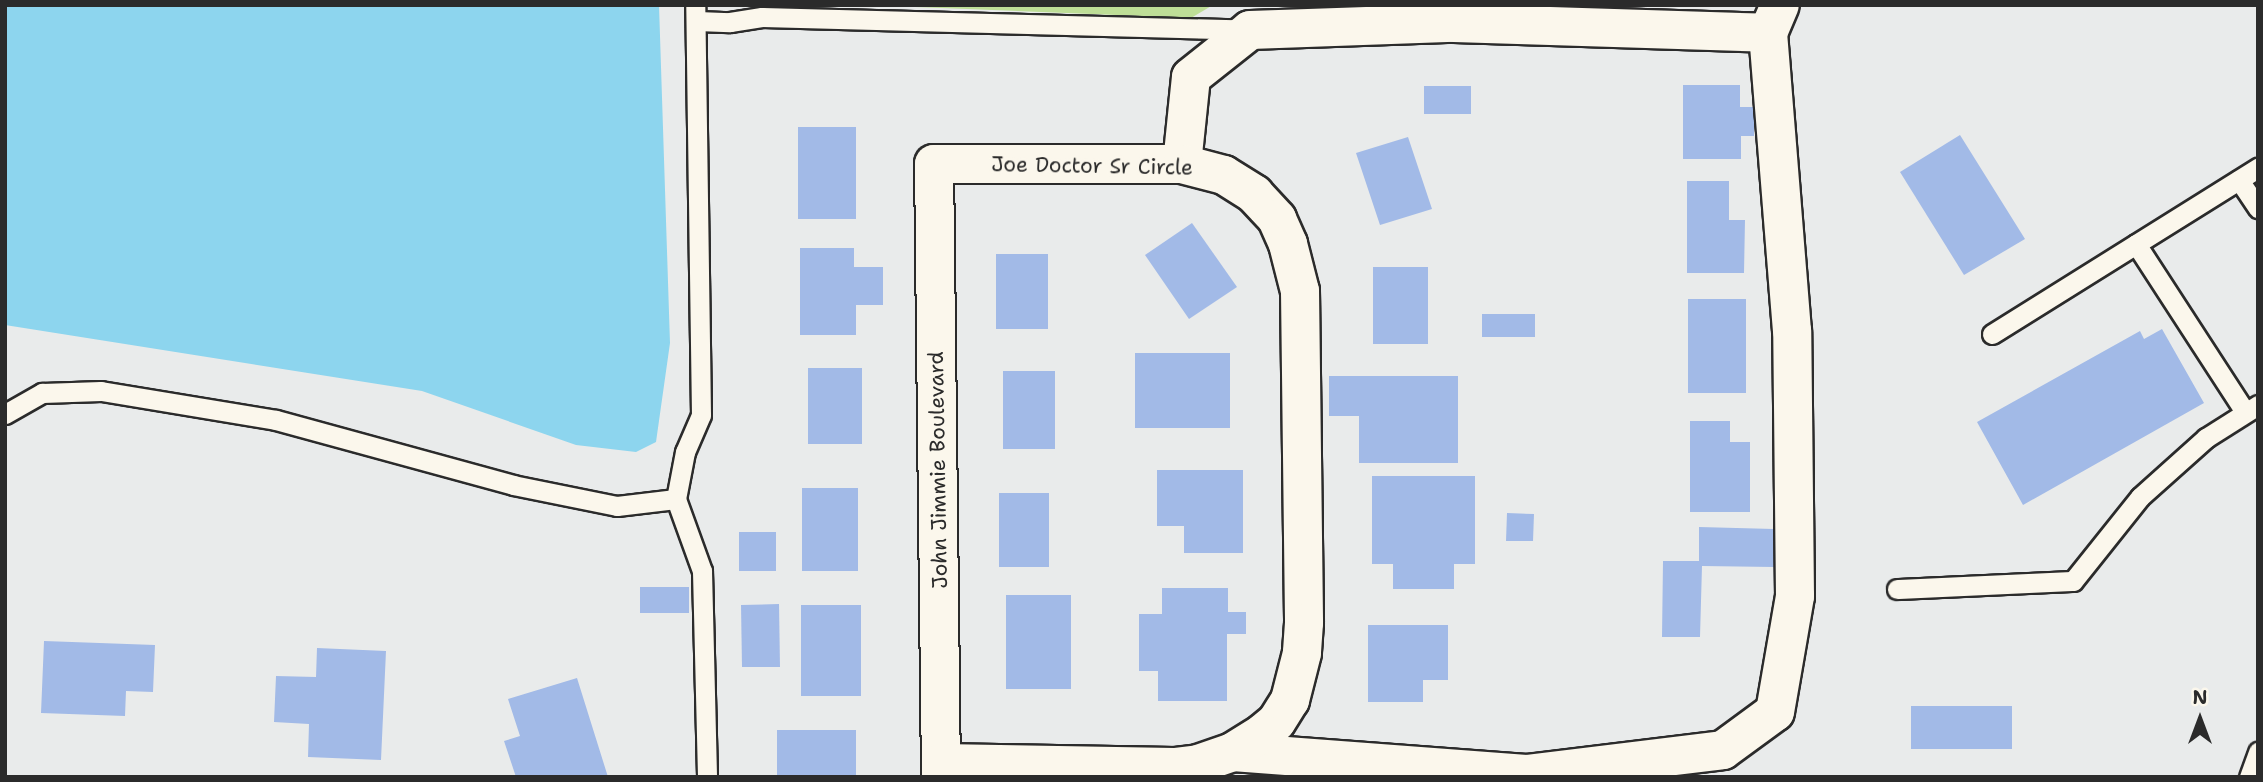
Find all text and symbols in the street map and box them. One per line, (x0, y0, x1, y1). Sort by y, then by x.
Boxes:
street label: Joe Doctor Sr Circle (991, 152, 1193, 180)
street label: John Jimmie Boulevard (923, 351, 953, 589)
north arrow (2165, 684, 2235, 754)
text: N (2192, 685, 2208, 710)

